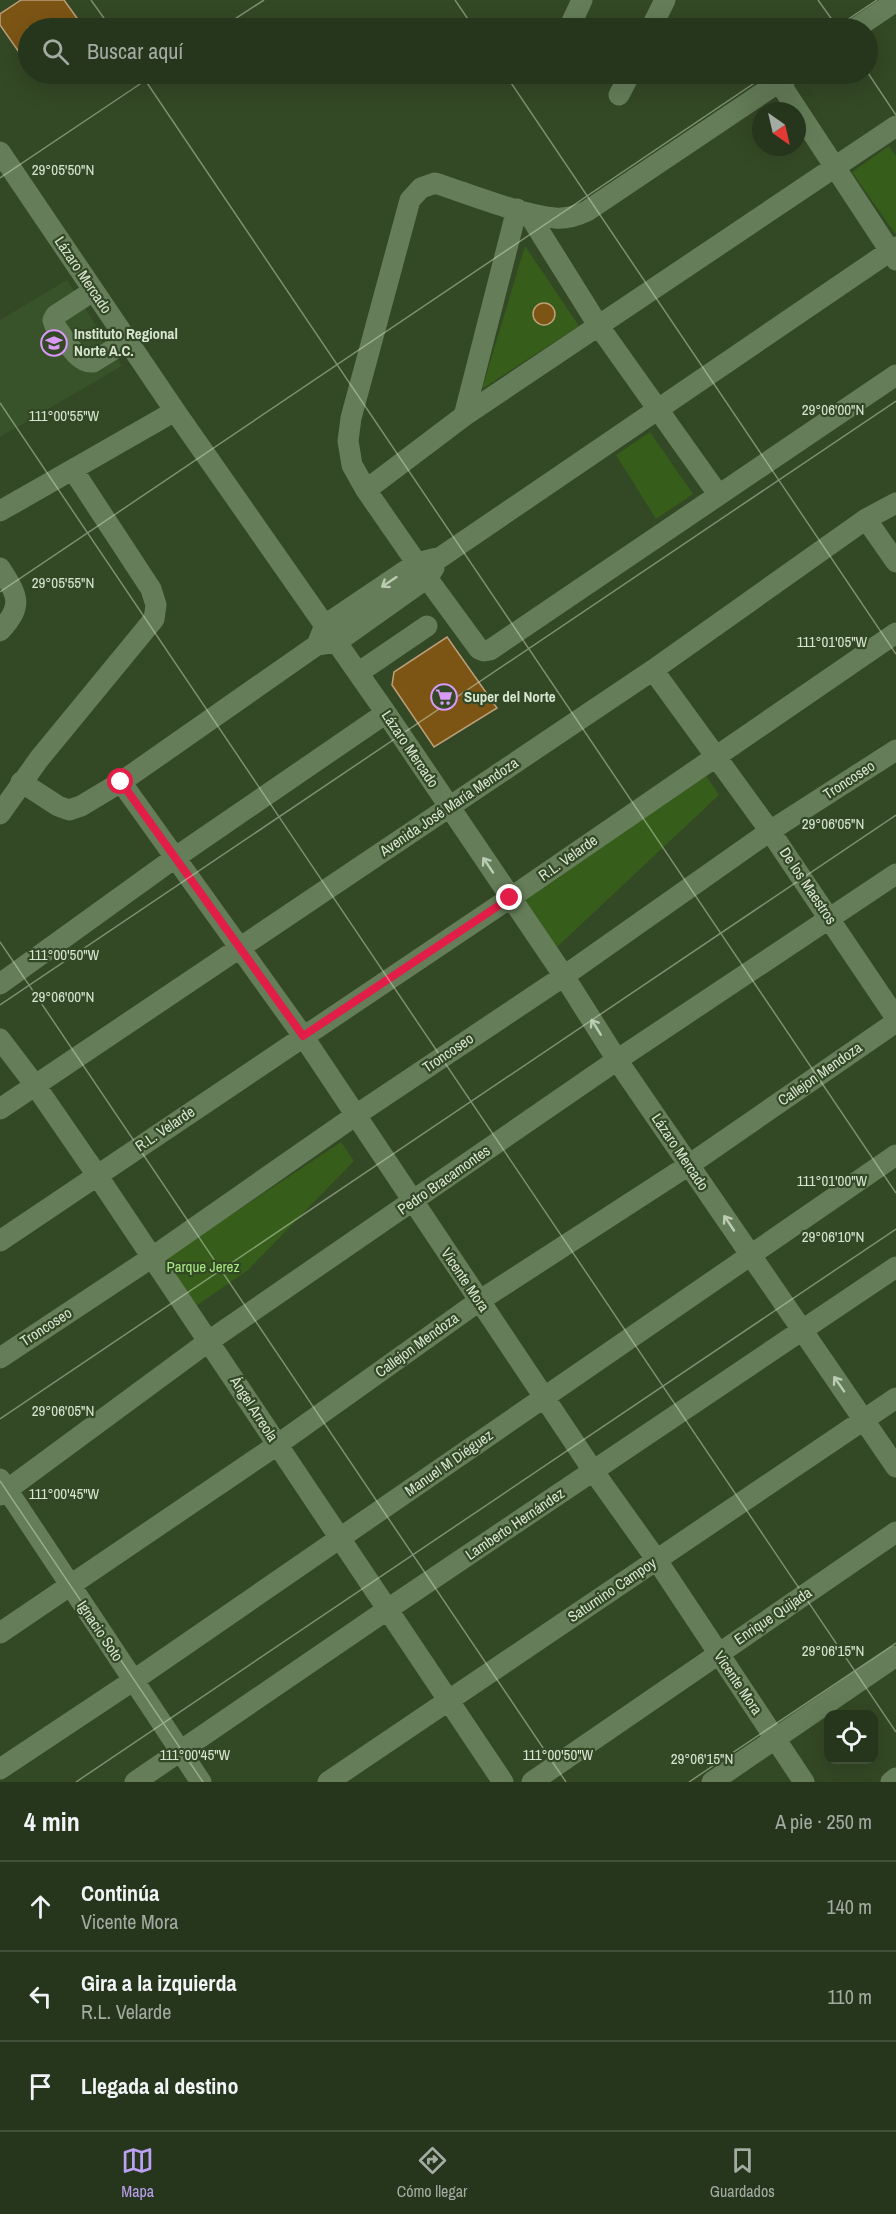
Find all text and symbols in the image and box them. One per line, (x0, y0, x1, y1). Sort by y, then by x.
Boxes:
search box (18, 18, 878, 84)
icon: search (39, 35, 72, 68)
text: Buscar aquí (87, 36, 183, 66)
north arrow (752, 102, 806, 156)
text: 29°05'50"N (32, 159, 94, 180)
street label: Lázaro Mercado (50, 232, 117, 318)
place label: Instituto Regional Norte A.C. (74, 323, 178, 361)
school or university icon: Instituto Regional Norte A.C. (39, 328, 69, 358)
text: 29°06'00"N (802, 399, 864, 420)
text: 111°00'55"W (29, 405, 100, 426)
text: 29°05'55"N (32, 572, 94, 593)
one-way arrow (381, 576, 398, 588)
text: 111°01'05"W (797, 631, 868, 652)
supermarket icon: Super del Norte (429, 682, 459, 712)
place label: Super del Norte (464, 686, 556, 707)
street label: Lázaro Mercado (377, 706, 444, 792)
street label: Avenida José María Mendoza (374, 752, 522, 861)
street label: Troncoseo (819, 755, 879, 804)
route start (107, 768, 133, 794)
text: 29°06'05"N (802, 813, 864, 834)
street label: R.L. Velarde (534, 829, 602, 886)
street label: De los Maestros (775, 843, 842, 928)
one-way arrow (482, 857, 494, 874)
route end (496, 884, 522, 910)
text: 111°00'50"W (29, 944, 100, 965)
text: 29°06'00"N (32, 986, 94, 1007)
one-way arrow (590, 1019, 602, 1036)
street label: Troncoseo (418, 1028, 478, 1077)
street label: Callejon Mendoza (773, 1037, 866, 1110)
street label: R.L. Velarde (131, 1101, 199, 1156)
street label: Lázaro Mercado (647, 1109, 714, 1195)
street label: Pedro Bracamontes (393, 1140, 494, 1219)
text: 111°01'00"W (797, 1170, 868, 1191)
one-way arrow (722, 1215, 735, 1232)
text: 29°06'10"N (802, 1226, 864, 1247)
street label: Vicente Mora (436, 1244, 495, 1316)
park label: Parque Jerez (166, 1256, 240, 1277)
street label: Troncoseo (16, 1302, 76, 1351)
street label: Callejon Mendoza (371, 1307, 463, 1382)
street label: Ángel Arreola (225, 1371, 283, 1446)
one-way arrow (833, 1377, 845, 1393)
text: 29°06'05"N (32, 1400, 94, 1421)
street label: Manuel M Diéguez (400, 1424, 497, 1501)
text: 111°00'45"W (29, 1483, 100, 1504)
street label: Lamberto Hernández (461, 1483, 568, 1565)
street label: Saturnino Campoy (563, 1552, 661, 1627)
street label: Enrique Quijada (730, 1582, 816, 1649)
street label: Ignacio Soto (72, 1596, 129, 1665)
text: 29°06'15"N (802, 1640, 864, 1661)
street label: Vicente Mora (709, 1647, 768, 1719)
map controls (824, 1710, 878, 1764)
button: locate (824, 1710, 878, 1764)
text: 111°00'45"W (160, 1744, 231, 1765)
text: 111°00'50"W (523, 1744, 594, 1765)
text: 29°06'15"N (671, 1748, 733, 1769)
text: 4 min (24, 1804, 80, 1839)
text: A pie · 250 m (775, 1808, 872, 1835)
text: Continúa (81, 1878, 159, 1908)
icon: ahead (24, 1890, 57, 1923)
text: 140 m (826, 1893, 872, 1920)
text: Vicente Mora (81, 1908, 178, 1935)
text: Gira a la izquierda (81, 1968, 236, 1998)
icon: left (24, 1980, 57, 2013)
text: 110 m (828, 1983, 872, 2010)
text: R.L. Velarde (81, 1998, 171, 2025)
icon: arrive (24, 2070, 57, 2103)
text: Llegada al destino (81, 2071, 238, 2101)
tab: Mapa (121, 2144, 154, 2202)
tab: Cómo llegar (397, 2144, 467, 2202)
tab: Guardados (710, 2144, 775, 2202)

